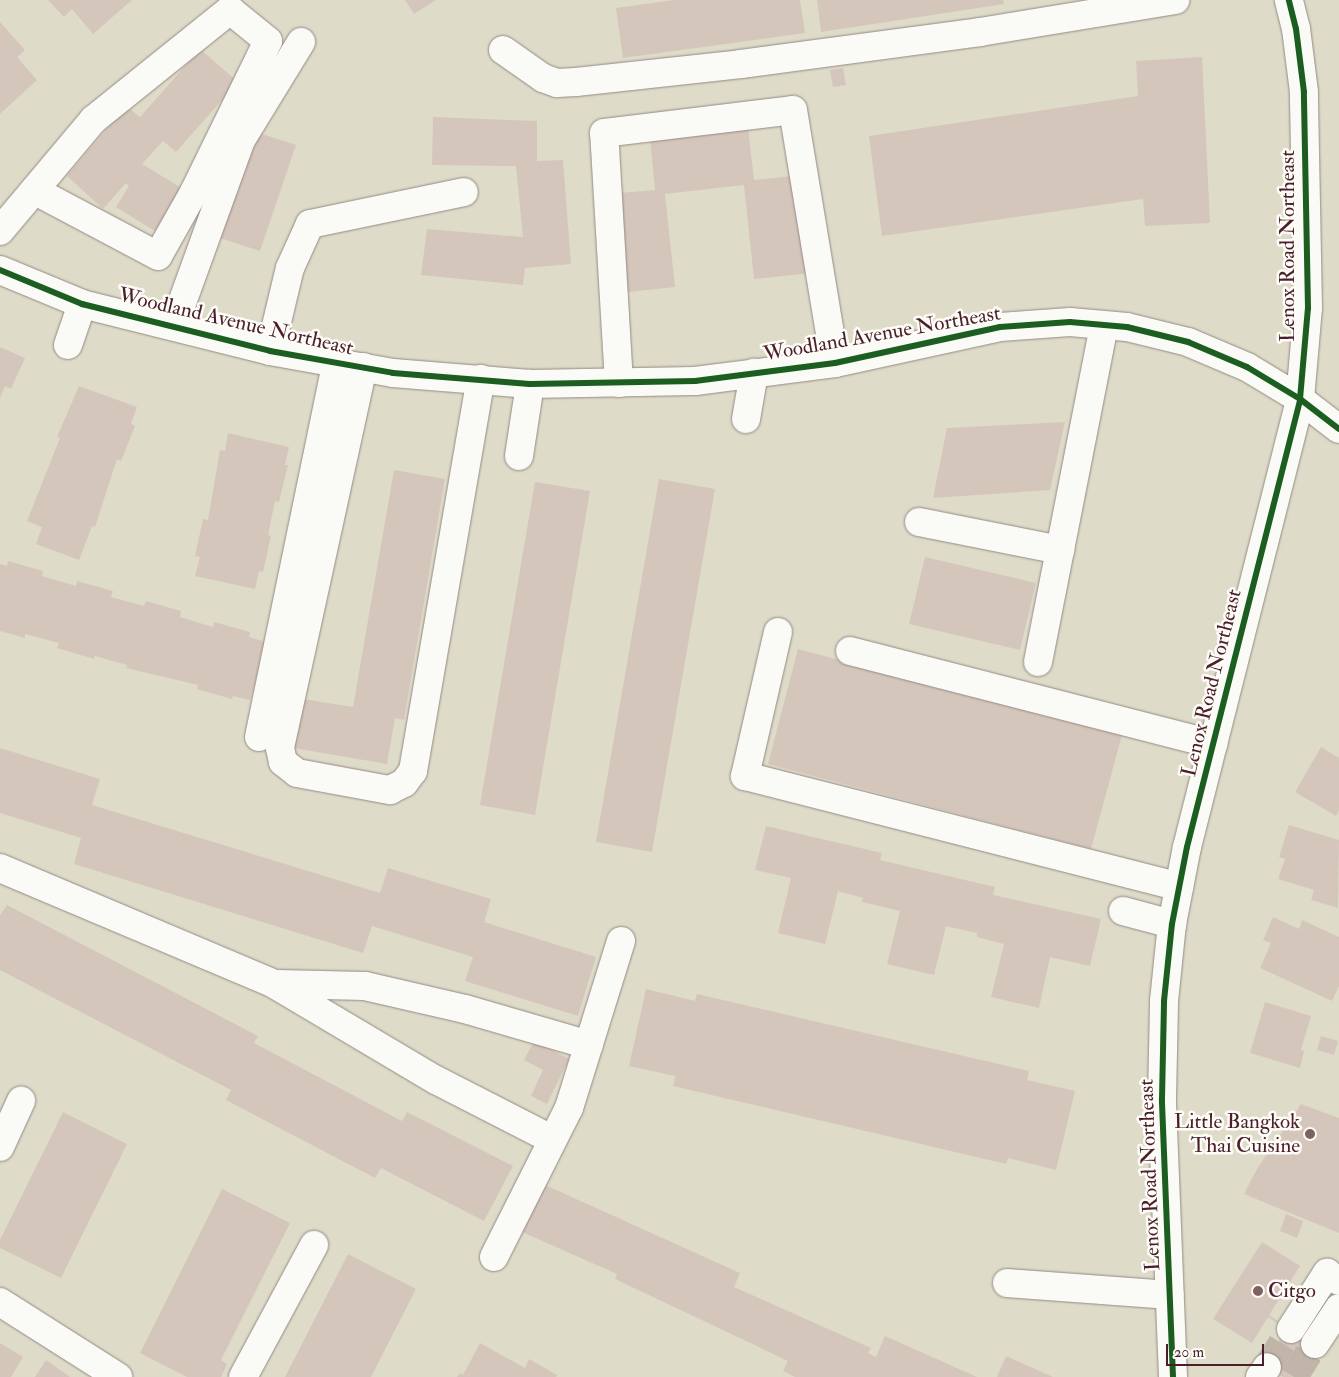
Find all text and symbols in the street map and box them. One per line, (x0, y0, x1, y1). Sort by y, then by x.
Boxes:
street label: Lenox Road Northeast (1275, 150, 1301, 342)
street label: Woodland Avenue Northeast (116, 283, 356, 361)
street label: Woodland Avenue Northeast (761, 301, 1003, 367)
street label: Lenox Road Northeast (1177, 587, 1247, 779)
street label: Lenox Road Northeast (1134, 1079, 1166, 1271)
place label: Little Bangkok Thai Cuisine (1174, 1109, 1300, 1159)
marker: Little Bangkok Thai Cuisine (1304, 1128, 1316, 1140)
place label: Citgo (1268, 1278, 1316, 1304)
marker: Citgo (1252, 1285, 1264, 1297)
scale bar (1169, 1334, 1266, 1366)
text: 20 m (1174, 1343, 1204, 1362)

